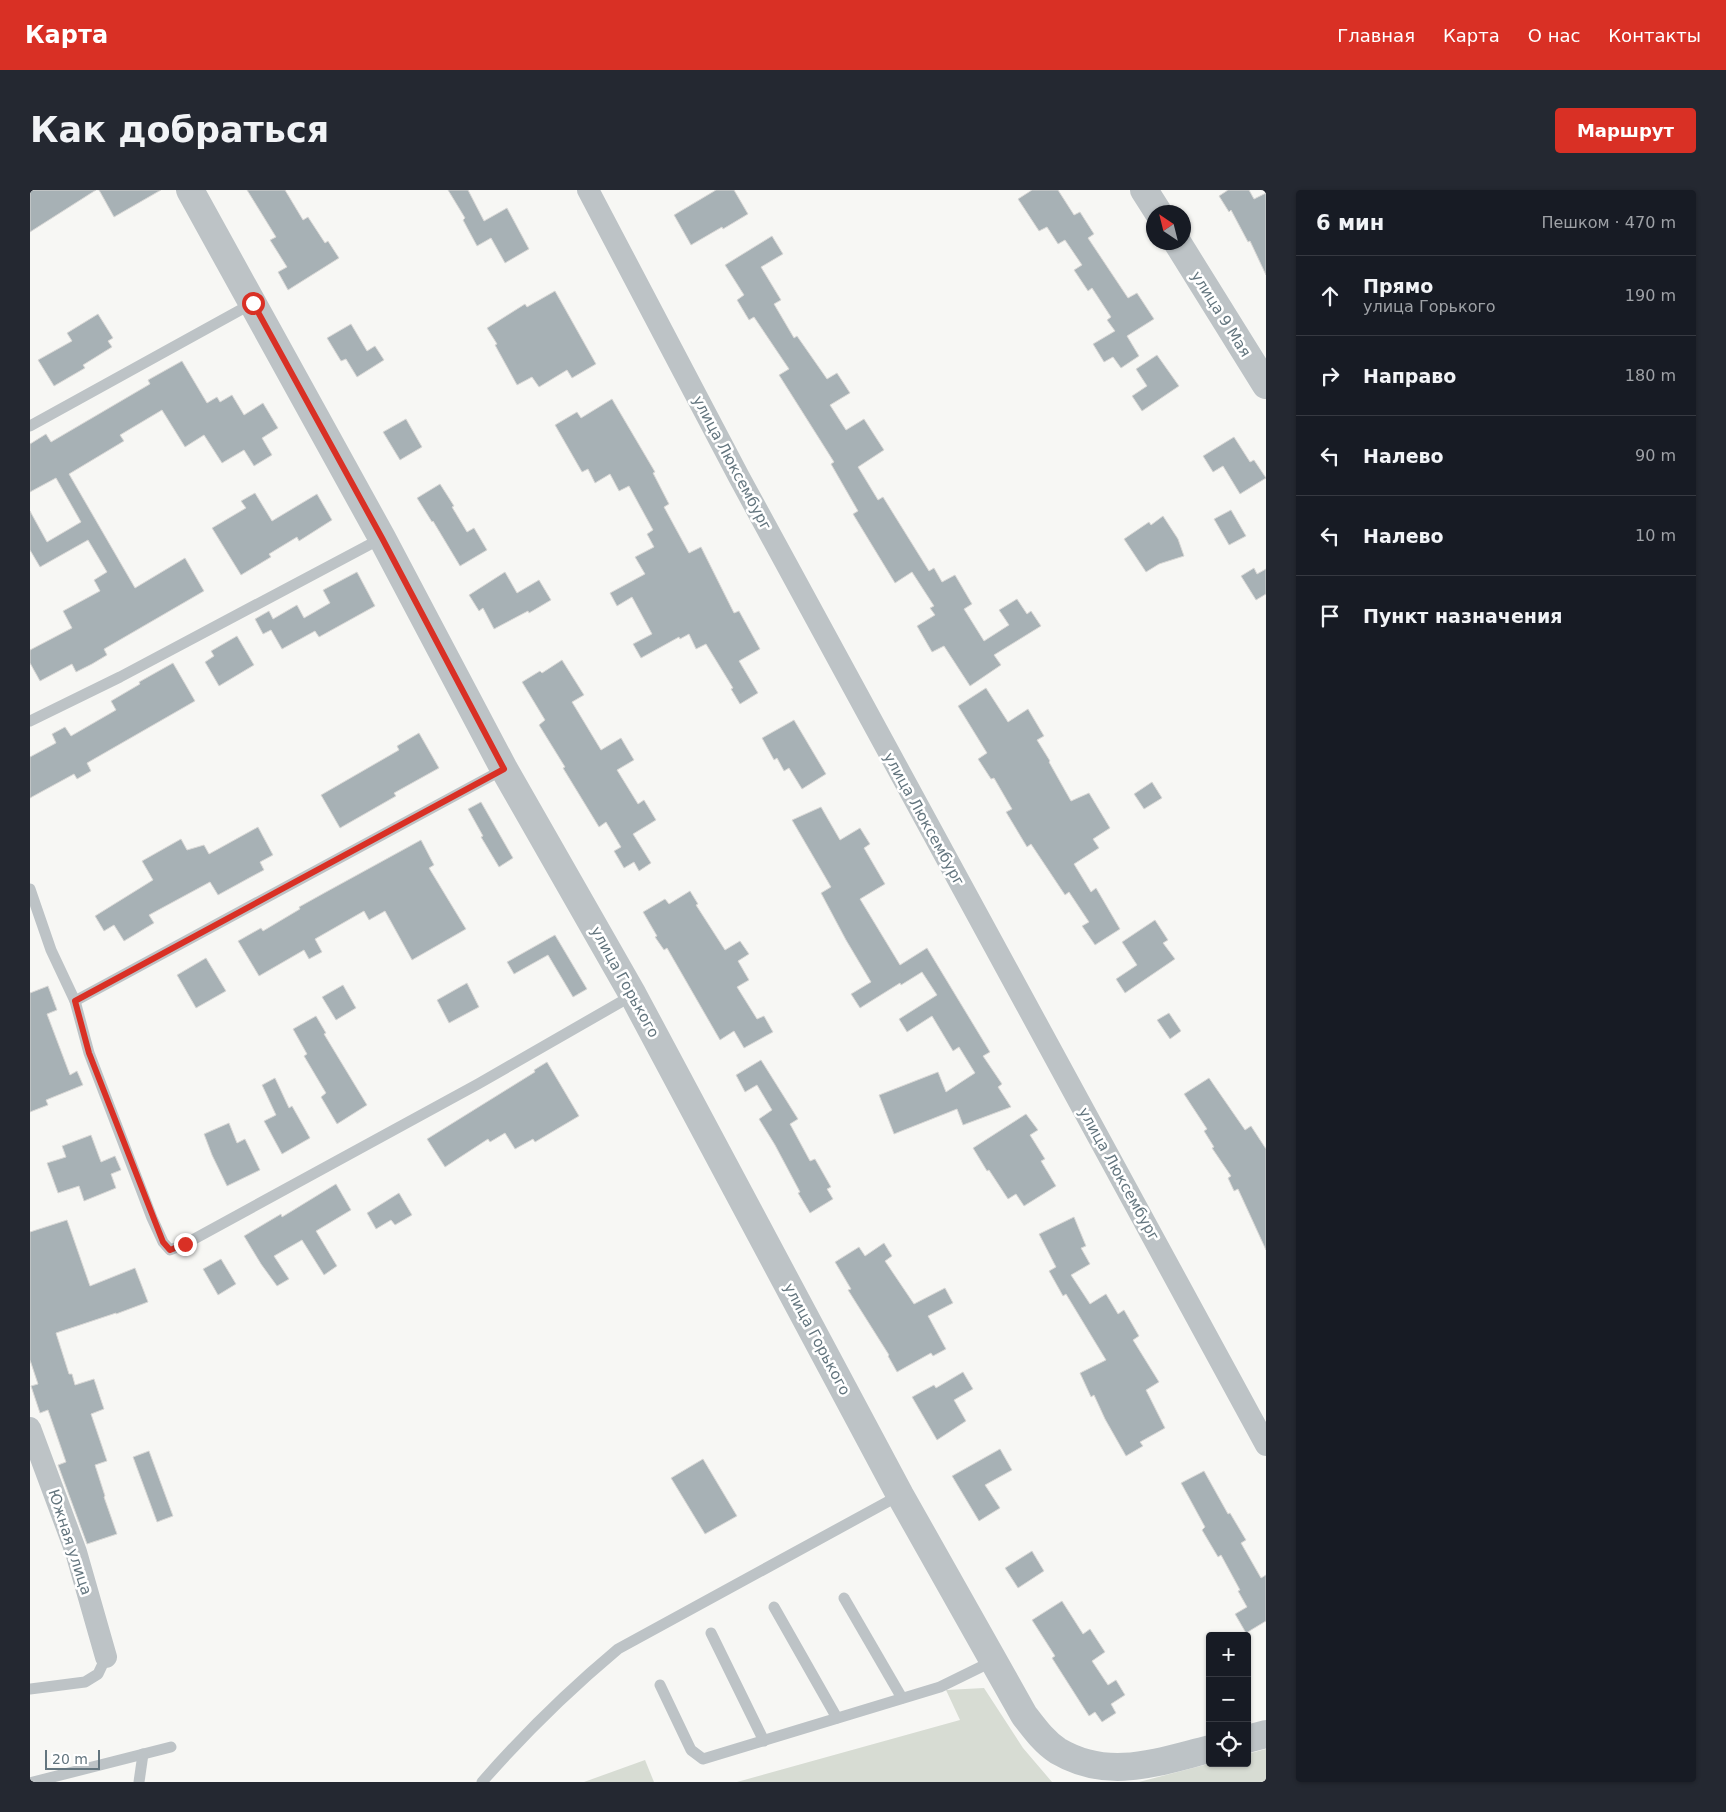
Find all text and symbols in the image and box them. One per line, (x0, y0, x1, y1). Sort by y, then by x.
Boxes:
text: Карта (25, 21, 108, 49)
text: Главная (1337, 25, 1415, 46)
text: Карта (1443, 25, 1500, 46)
text: О нас (1528, 25, 1580, 46)
text: Контакты (1608, 25, 1701, 46)
button: Маршрут (1555, 108, 1696, 153)
text: Как добраться (30, 110, 329, 150)
north arrow (1146, 205, 1191, 250)
text: 6 мин (1316, 211, 1384, 235)
text: Пешком · 470 m (1541, 213, 1676, 232)
street label: улица 9 Мая (1187, 268, 1255, 360)
text: Прямо (1363, 275, 1433, 297)
icon: ahead (1316, 282, 1344, 310)
text: 190 m (1625, 286, 1676, 305)
route start (242, 292, 265, 315)
text: улица Горького (1363, 297, 1496, 316)
icon: right (1316, 362, 1344, 390)
text: Направо (1363, 365, 1456, 387)
text: 180 m (1625, 366, 1676, 385)
street label: улица Люксембург (689, 393, 775, 533)
icon: left (1316, 442, 1344, 470)
text: Налево (1363, 445, 1444, 467)
text: 90 m (1635, 446, 1676, 465)
icon: left (1316, 522, 1344, 550)
text: Налево (1363, 525, 1444, 547)
text: 10 m (1635, 526, 1676, 545)
icon: arrive (1316, 602, 1344, 630)
text: Пункт назначения (1363, 605, 1562, 627)
street label: улица Люксембург (880, 749, 968, 889)
street label: улица Горького (587, 923, 663, 1041)
street label: улица Люксембург (1075, 1104, 1163, 1244)
route end (174, 1233, 197, 1256)
street label: улица Горького (780, 1280, 854, 1398)
street label: Южная улица (44, 1487, 96, 1597)
map controls (1206, 1632, 1251, 1767)
button: + (1206, 1632, 1251, 1677)
button: − (1206, 1677, 1251, 1722)
button: locate (1206, 1722, 1251, 1767)
scale bar (45, 1747, 100, 1770)
text: 20 m (52, 1751, 88, 1767)

